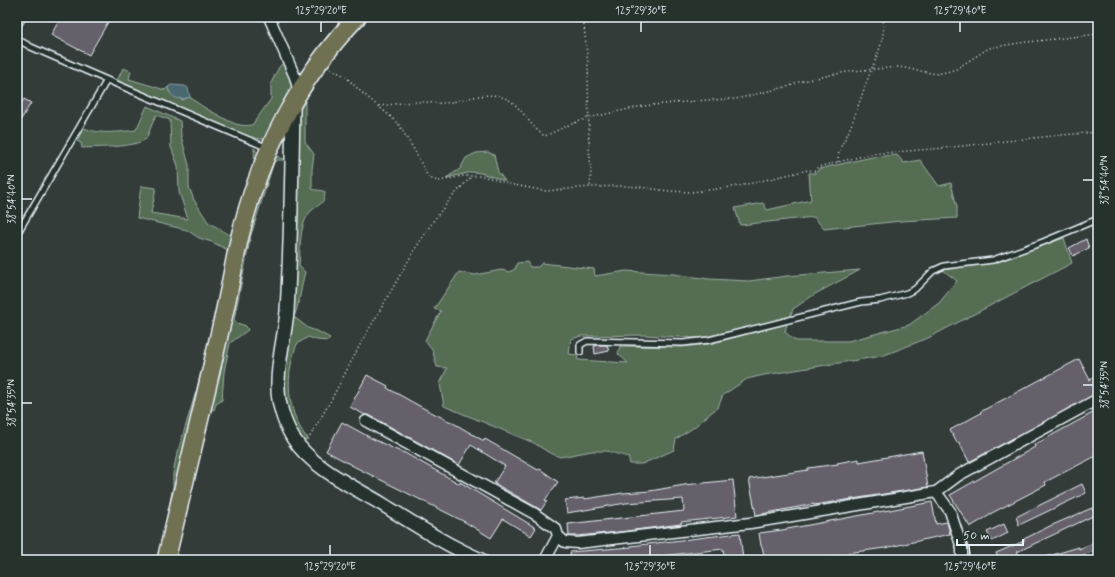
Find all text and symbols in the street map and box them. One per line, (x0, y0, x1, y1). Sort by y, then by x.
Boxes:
text: 125°29'20"E (295, 4, 347, 18)
text: 125°29'30"E (615, 4, 667, 18)
text: 125°29'40"E (934, 4, 986, 18)
text: 38°54'40"N (1098, 155, 1112, 205)
text: 38°54'40"N (5, 174, 19, 224)
text: 38°54'35"N (1098, 361, 1112, 409)
text: 38°54'35"N (5, 379, 19, 427)
scale bar (957, 521, 1023, 547)
text: 50 m (963, 528, 990, 544)
text: 125°29'20"E (304, 560, 356, 574)
text: 125°29'30"E (624, 560, 676, 574)
text: 125°29'40"E (944, 560, 996, 574)

